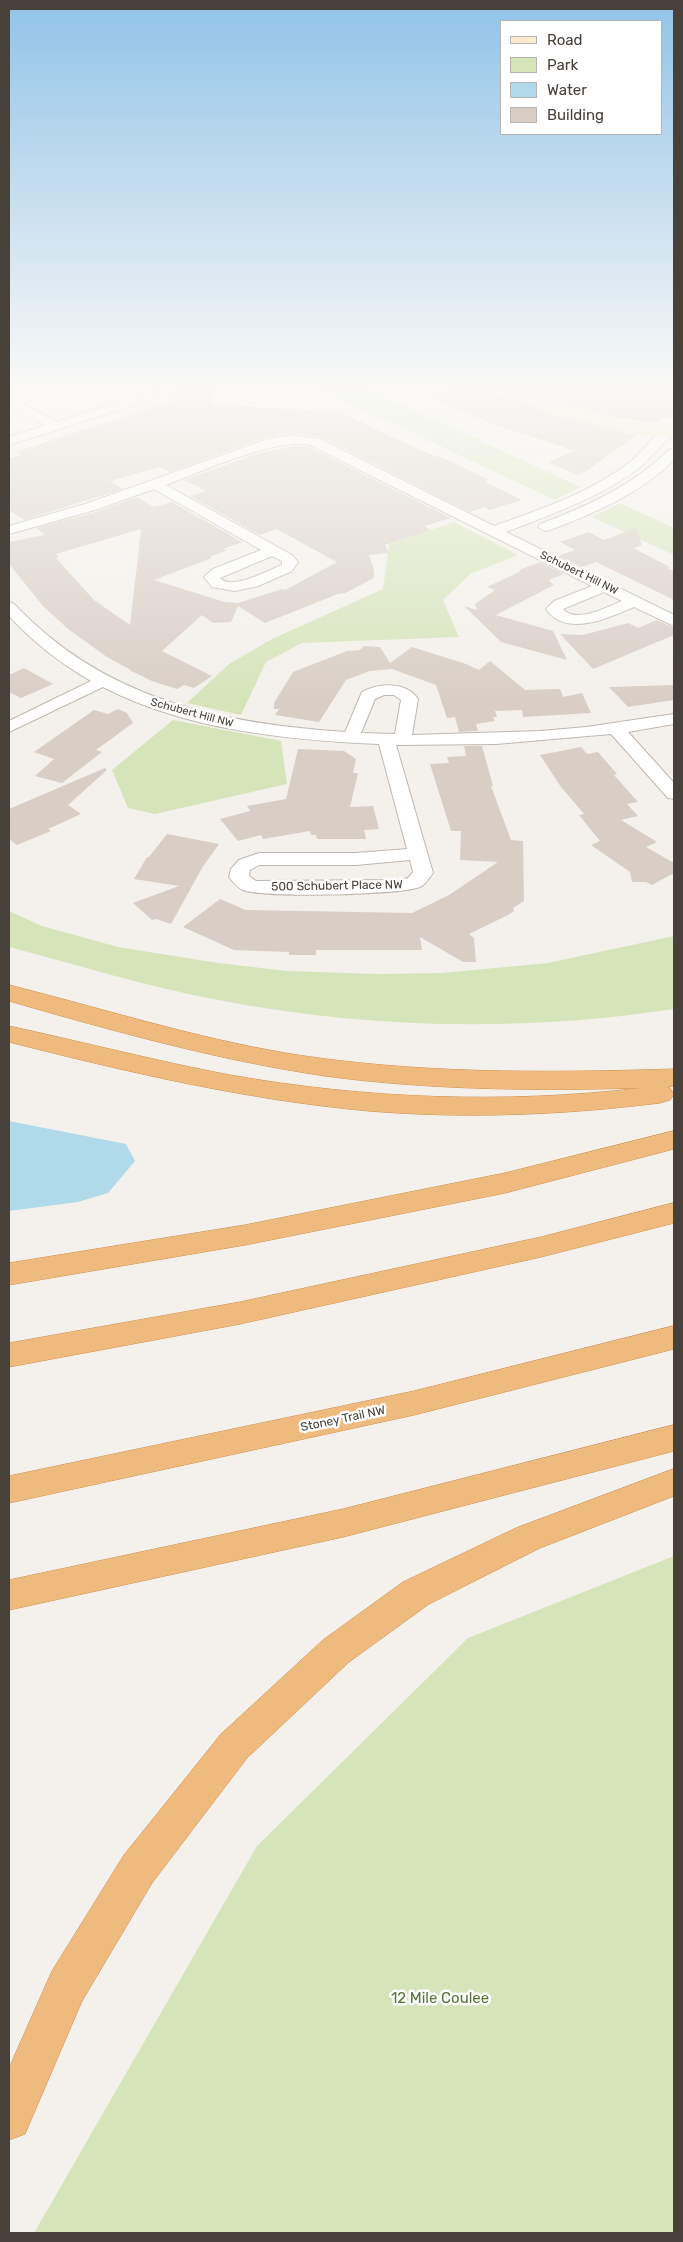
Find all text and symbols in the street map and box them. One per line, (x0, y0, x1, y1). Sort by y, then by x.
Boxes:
legend (500, 20, 663, 135)
text: Road (547, 31, 583, 49)
text: Park (547, 56, 578, 74)
text: Water (547, 81, 587, 99)
text: Building (547, 106, 604, 124)
street label: Schubert Hill NW (538, 548, 620, 598)
street label: Schubert Hill NW (149, 696, 235, 730)
street label: 500 Schubert Place NW (271, 878, 403, 894)
street label: Stoney Trail NW (299, 1403, 387, 1435)
park label: 12 Mile Coulee (391, 1990, 489, 2008)

